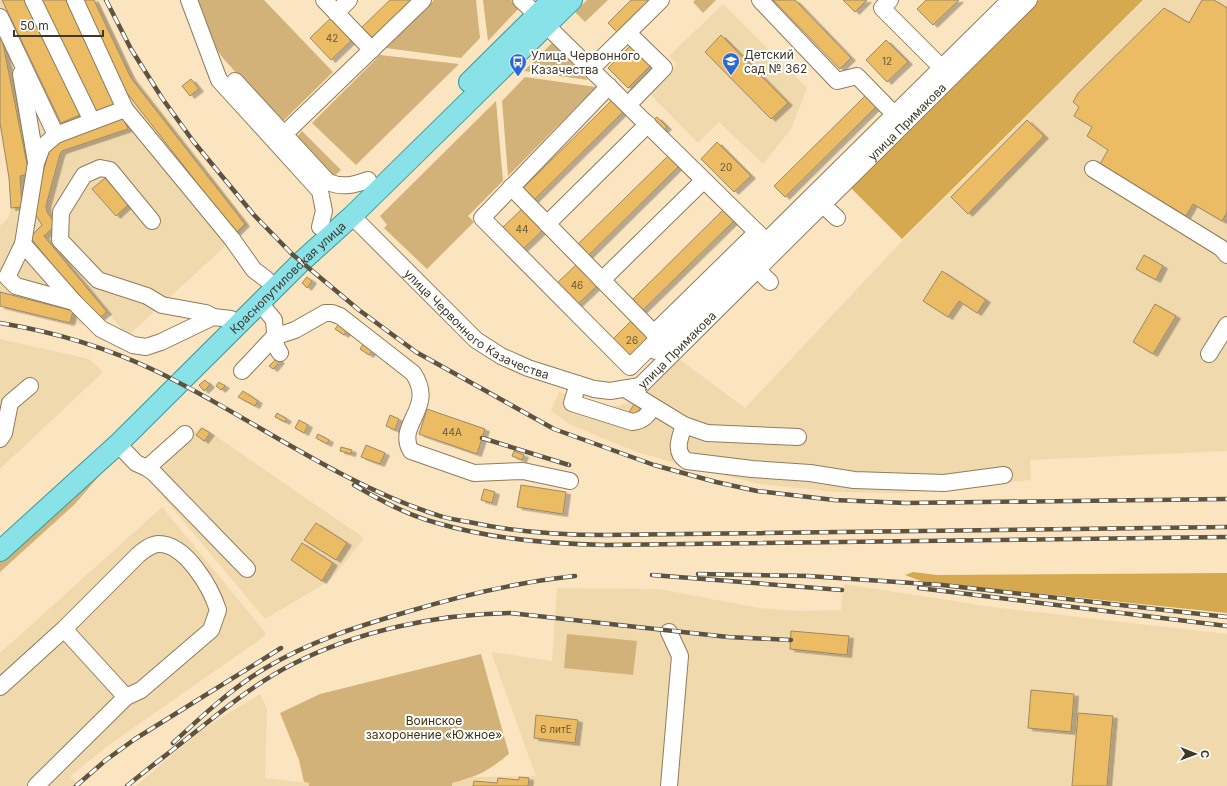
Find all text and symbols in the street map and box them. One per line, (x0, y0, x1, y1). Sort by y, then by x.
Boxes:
scale bar (14, 12, 103, 38)
text: 50 m (20, 18, 49, 33)
house number: 42 (326, 32, 338, 44)
place label: Детский сад № 362 (744, 47, 807, 76)
place label: Улица Червонного Казачества (531, 48, 640, 77)
school or university icon: Детский сад № 362 (721, 51, 741, 76)
bus stop icon: Улица Червонного Казачества (508, 52, 528, 77)
house number: 12 (882, 55, 892, 67)
street label: улица Примакова (864, 80, 949, 163)
house number: 20 (720, 161, 732, 173)
street label: Краснопутиловская улица (226, 218, 349, 336)
house number: 44 (516, 223, 528, 235)
street label: улица Червонного Казачества (402, 266, 551, 382)
house number: 46 (571, 279, 583, 291)
street label: улица Примакова (634, 308, 719, 392)
house number: 26 (626, 334, 638, 346)
house number: 44А (442, 426, 462, 438)
park label: Воинское захоронение «Южное» (366, 713, 502, 742)
house number: 6 литЕ (540, 723, 572, 735)
north arrow (1175, 734, 1215, 774)
text: С (1198, 750, 1212, 758)

